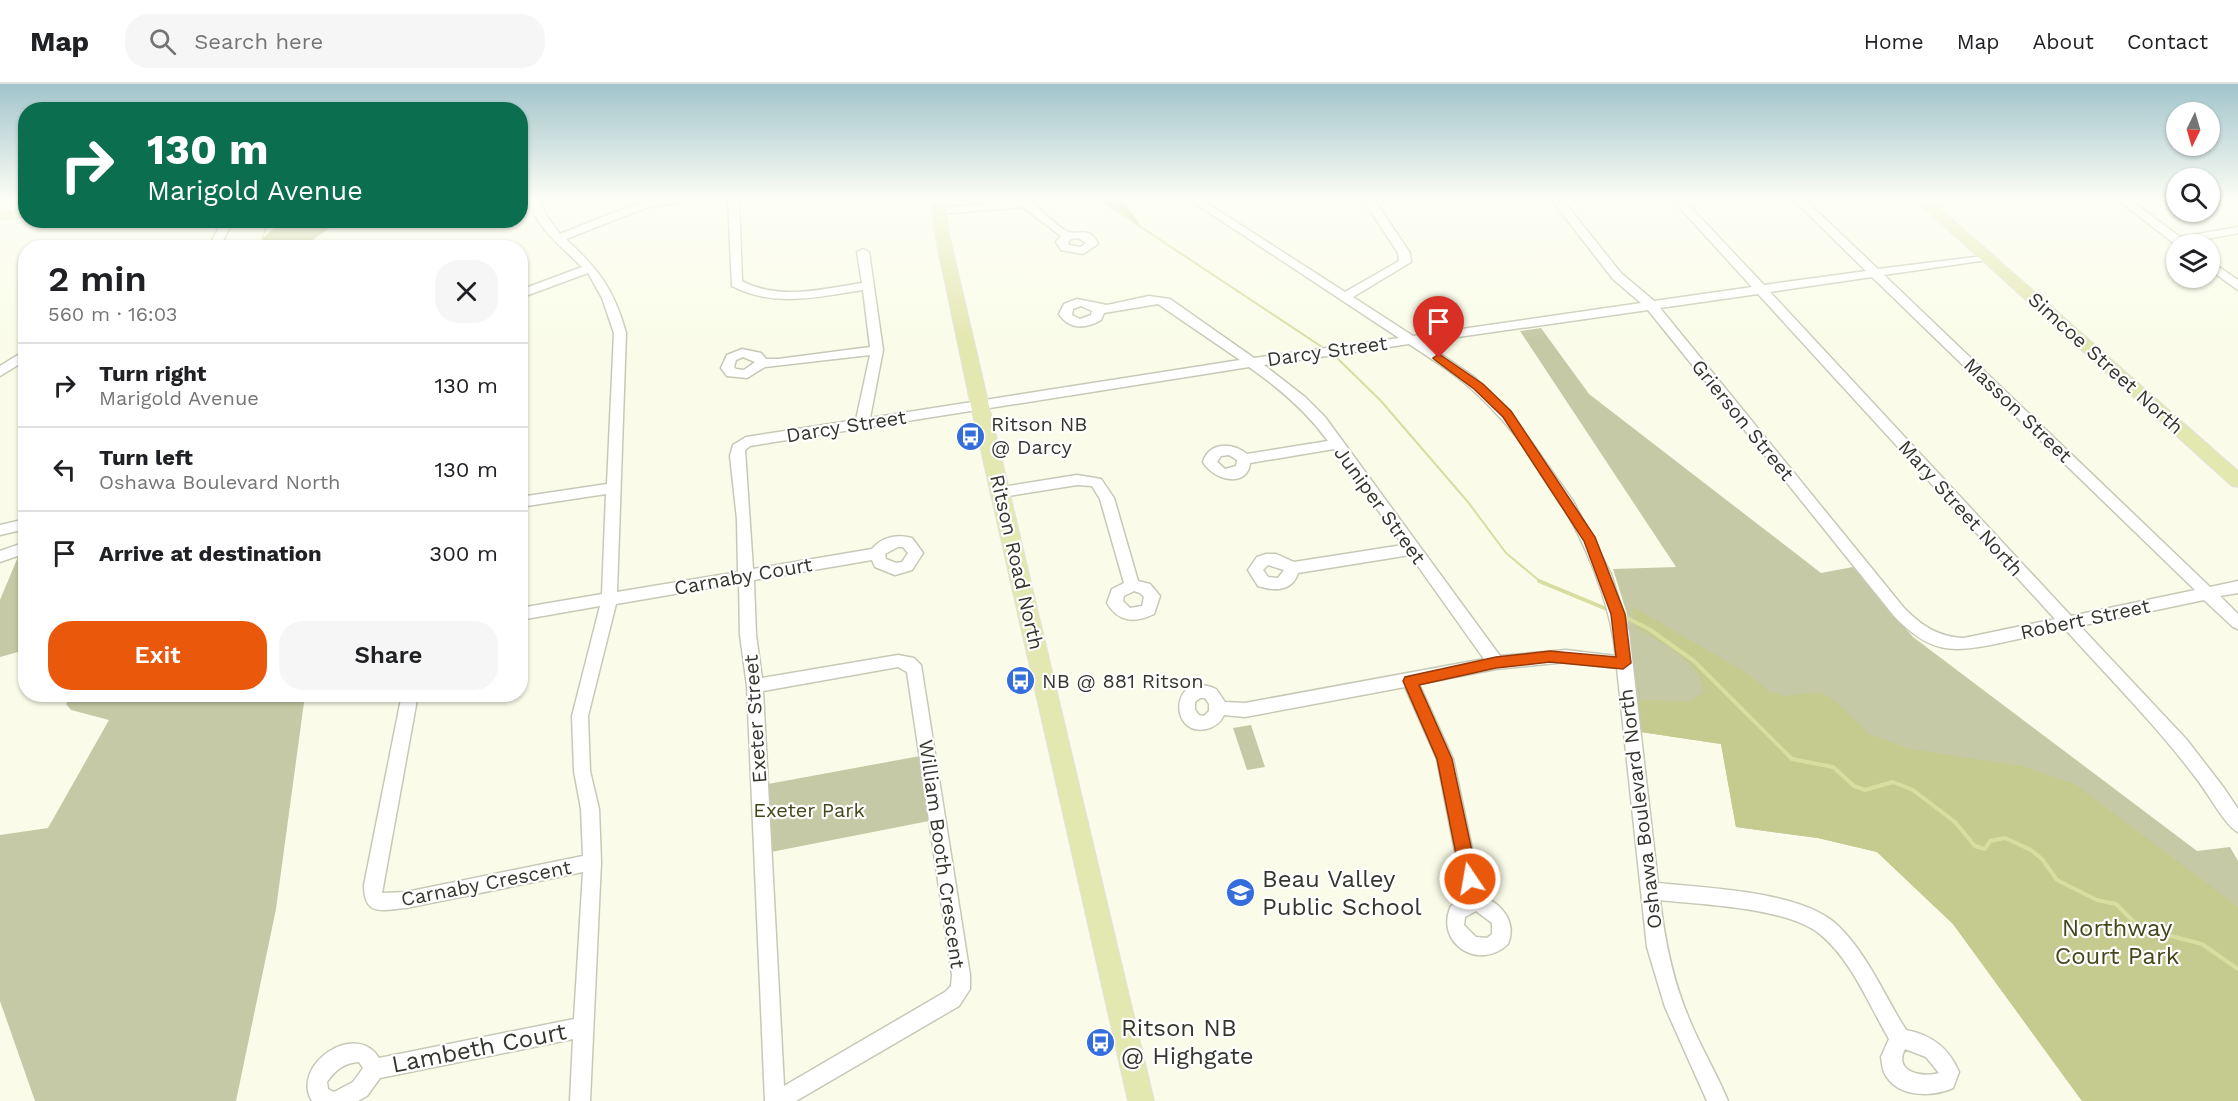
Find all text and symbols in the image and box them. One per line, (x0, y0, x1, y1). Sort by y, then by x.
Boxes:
search box (125, 14, 545, 68)
text: Map (30, 25, 89, 58)
icon: search (146, 25, 179, 58)
text: Search here (194, 29, 323, 54)
text: Home (1864, 29, 1924, 54)
text: Map (1957, 29, 2000, 54)
text: About (2033, 29, 2094, 54)
text: Contact (2127, 29, 2208, 54)
north arrow (2166, 102, 2220, 156)
map controls (2166, 102, 2220, 288)
text: 130 m (147, 125, 269, 174)
icon: right (48, 126, 126, 204)
button: search (2166, 168, 2220, 222)
text: Marigold Avenue (147, 175, 363, 207)
button: layers (2166, 234, 2220, 288)
text: 2 min (48, 258, 147, 300)
button: close (435, 260, 498, 323)
street label: Simcoe Street North (2023, 287, 2189, 439)
pin (1413, 296, 1464, 358)
text: 560 m · 16:03 (48, 302, 177, 326)
icon: arrive (1422, 305, 1455, 338)
street label: Darcy Street (1265, 331, 1389, 371)
street label: Masson Street (1959, 352, 2077, 468)
street label: Grierson Street (1687, 354, 1800, 486)
text: Turn right (99, 361, 206, 386)
icon: right (48, 369, 81, 402)
text: 130 m (434, 373, 498, 398)
text: Marigold Avenue (99, 386, 259, 410)
street label: Darcy Street (784, 405, 908, 447)
place label: Ritson NB @ Darcy (991, 412, 1087, 459)
bus stop icon: Ritson NB @ Darcy (954, 420, 986, 452)
street label: Mary Street North (1894, 435, 2028, 581)
street label: Juniper Street (1329, 441, 1431, 569)
text: Turn left (99, 445, 193, 470)
icon: left (48, 453, 81, 486)
text: 130 m (434, 457, 498, 482)
text: Oshawa Boulevard North (99, 470, 340, 494)
street label: Ritson Road North (985, 472, 1049, 652)
icon: arrive (48, 537, 81, 570)
text: Arrive at destination (99, 541, 322, 566)
text: 300 m (429, 541, 498, 566)
street label: Carnaby Court (672, 552, 815, 600)
street label: Robert Street (2018, 593, 2153, 644)
button: Exit (48, 621, 267, 690)
button: Share (279, 621, 498, 690)
street label: Exeter Street (738, 653, 771, 784)
bus stop icon: NB @ 881 Ritson (1005, 665, 1037, 697)
place label: NB @ 881 Ritson (1042, 669, 1204, 693)
street label: Oshawa Boulevard North (1613, 688, 1667, 930)
street label: William Booth Crescent (914, 738, 970, 971)
park label: Exeter Park (753, 798, 865, 822)
position arrow (1438, 847, 1502, 911)
street label: Carnaby Crescent (399, 855, 574, 911)
place label: Beau Valley Public School (1262, 865, 1422, 921)
school or university icon: Beau Valley Public School (1225, 877, 1257, 909)
park label: Northway Court Park (2055, 914, 2180, 970)
place label: Ritson NB @ Highgate (1121, 1014, 1254, 1070)
street label: Lambeth Court (389, 1017, 569, 1079)
bus stop icon: Ritson NB @ Highgate (1084, 1026, 1116, 1058)

